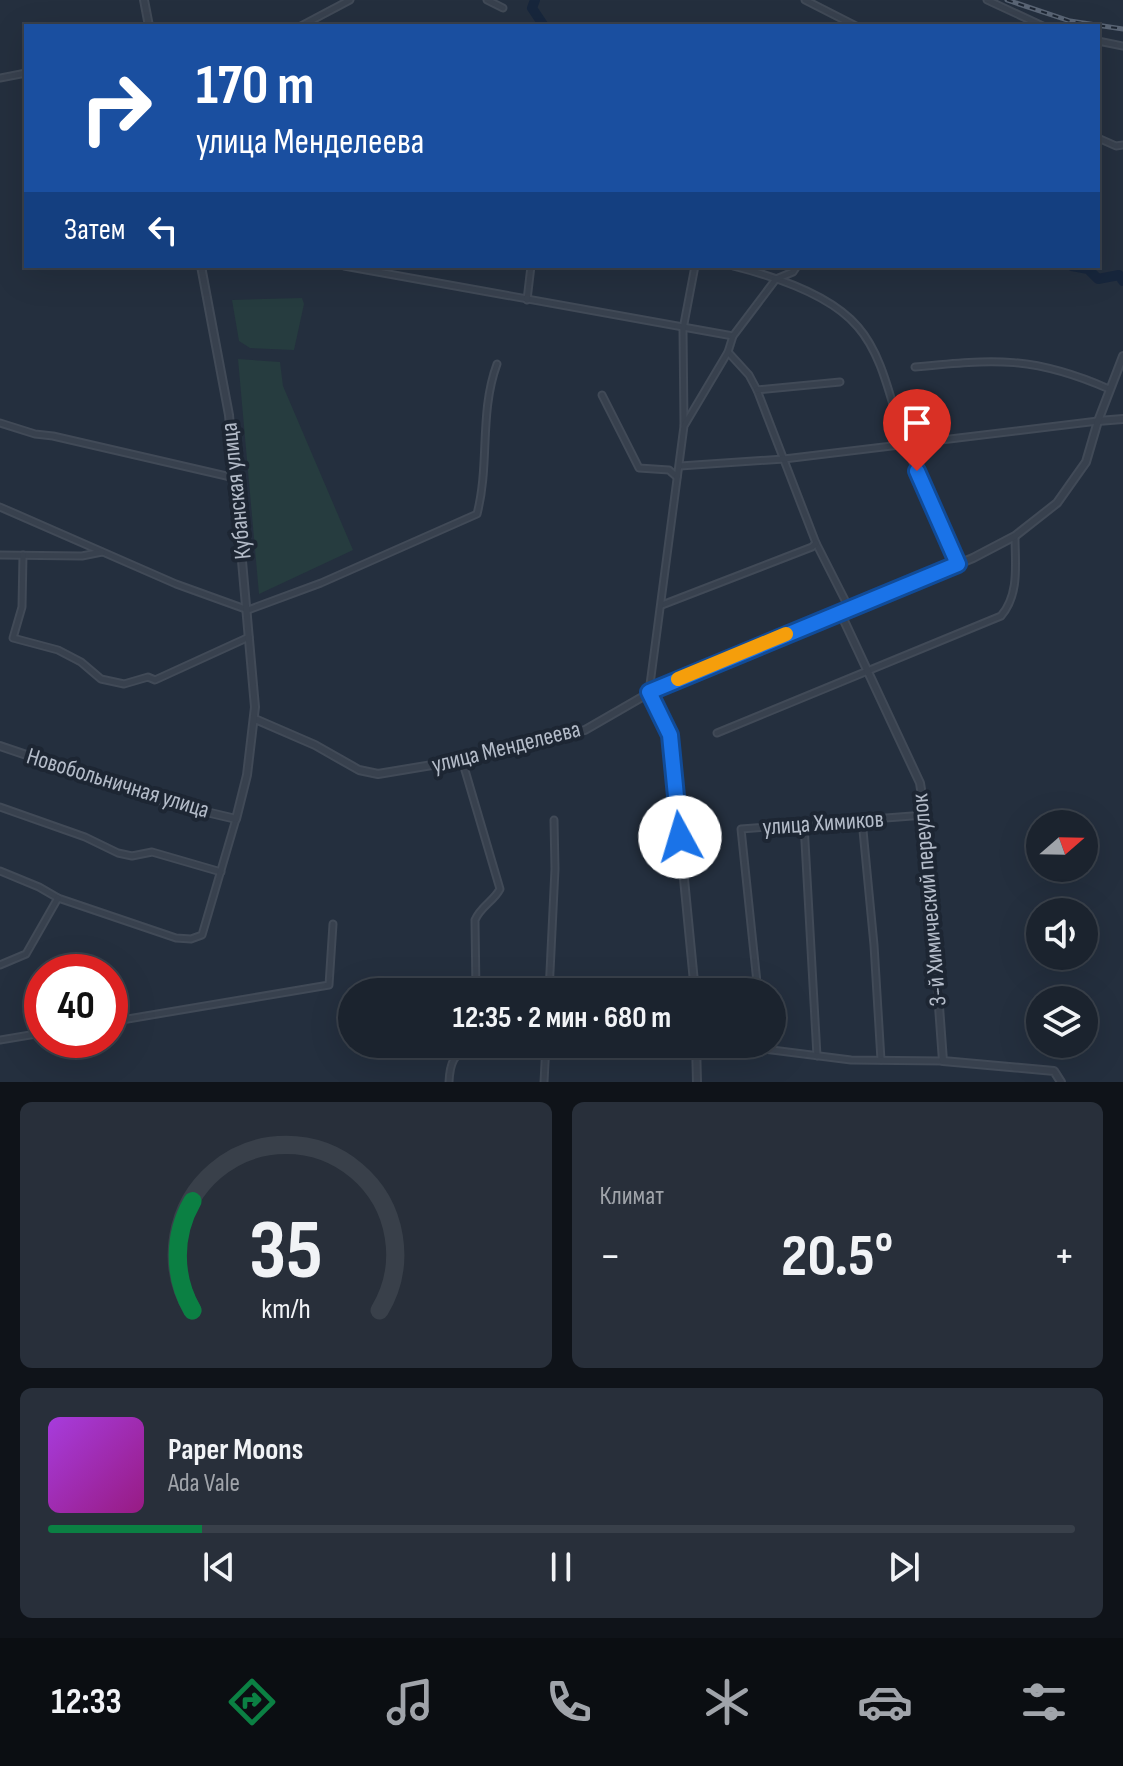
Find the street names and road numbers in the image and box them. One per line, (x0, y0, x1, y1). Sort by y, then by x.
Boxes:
street label: Кубанская улица (214, 421, 258, 561)
street label: улица Менделеева (429, 715, 583, 779)
street label: Новобольничная улица (23, 741, 213, 825)
street label: 3-й Химический переулок (905, 792, 953, 1007)
street label: улица Химиков (761, 804, 885, 842)

